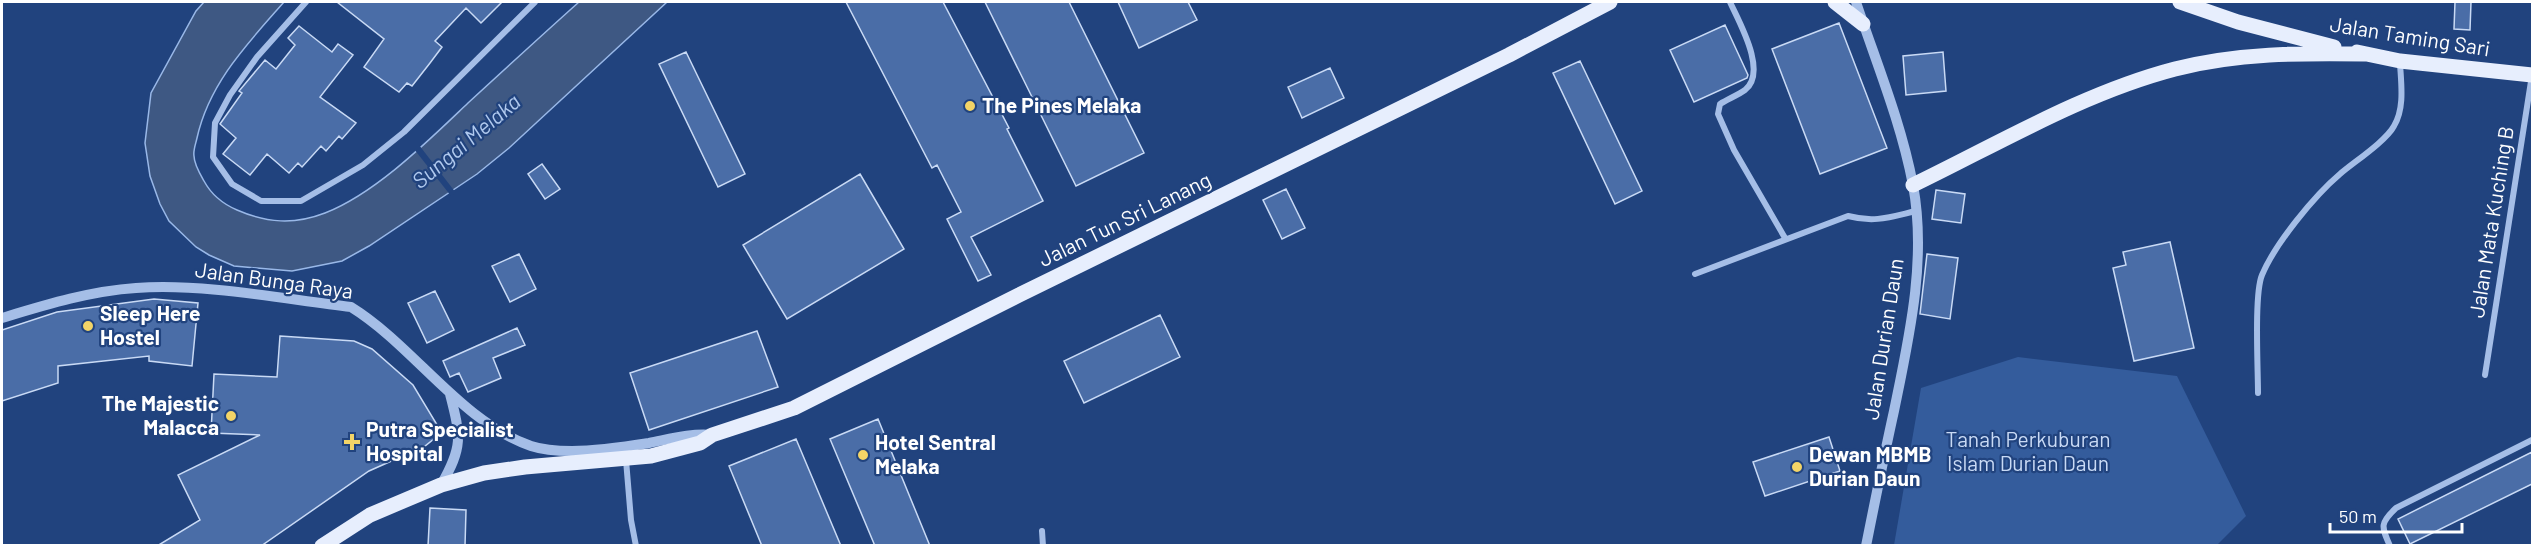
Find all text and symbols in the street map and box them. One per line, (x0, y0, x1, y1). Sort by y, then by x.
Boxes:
street label: Jalan Taming Sari (2328, 11, 2492, 61)
water label: Sungai Melaka (406, 87, 525, 193)
place label: The Pines Melaka (982, 92, 1141, 117)
marker: The Pines Melaka (963, 99, 977, 113)
street label: Jalan Mata Kuching B (2463, 124, 2518, 319)
street label: Jalan Tun Sri Lanang (1034, 166, 1215, 271)
street label: Jalan Bunga Raya (194, 256, 355, 303)
street label: Jalan Durian Daun (1857, 256, 1908, 421)
place label: Sleep Here Hostel (100, 300, 201, 349)
marker: Sleep Here Hostel (81, 319, 95, 333)
place label: The Majestic Malacca (102, 390, 219, 439)
marker: The Majestic Malacca (224, 409, 238, 423)
place label: Putra Specialist Hospital (366, 416, 514, 465)
park label: Tanah Perkuburan Islam Durian Daun (1946, 426, 2110, 475)
place label: Hotel Sentral Melaka (875, 429, 996, 478)
marker: Putra Specialist Hospital (343, 433, 361, 451)
place label: Dewan MBMB Durian Daun (1809, 441, 1932, 490)
marker: Hotel Sentral Melaka (856, 448, 870, 462)
marker: Dewan MBMB Durian Daun (1790, 460, 1804, 474)
scale bar (2330, 496, 2462, 534)
text: 50 m (2339, 505, 2377, 527)

